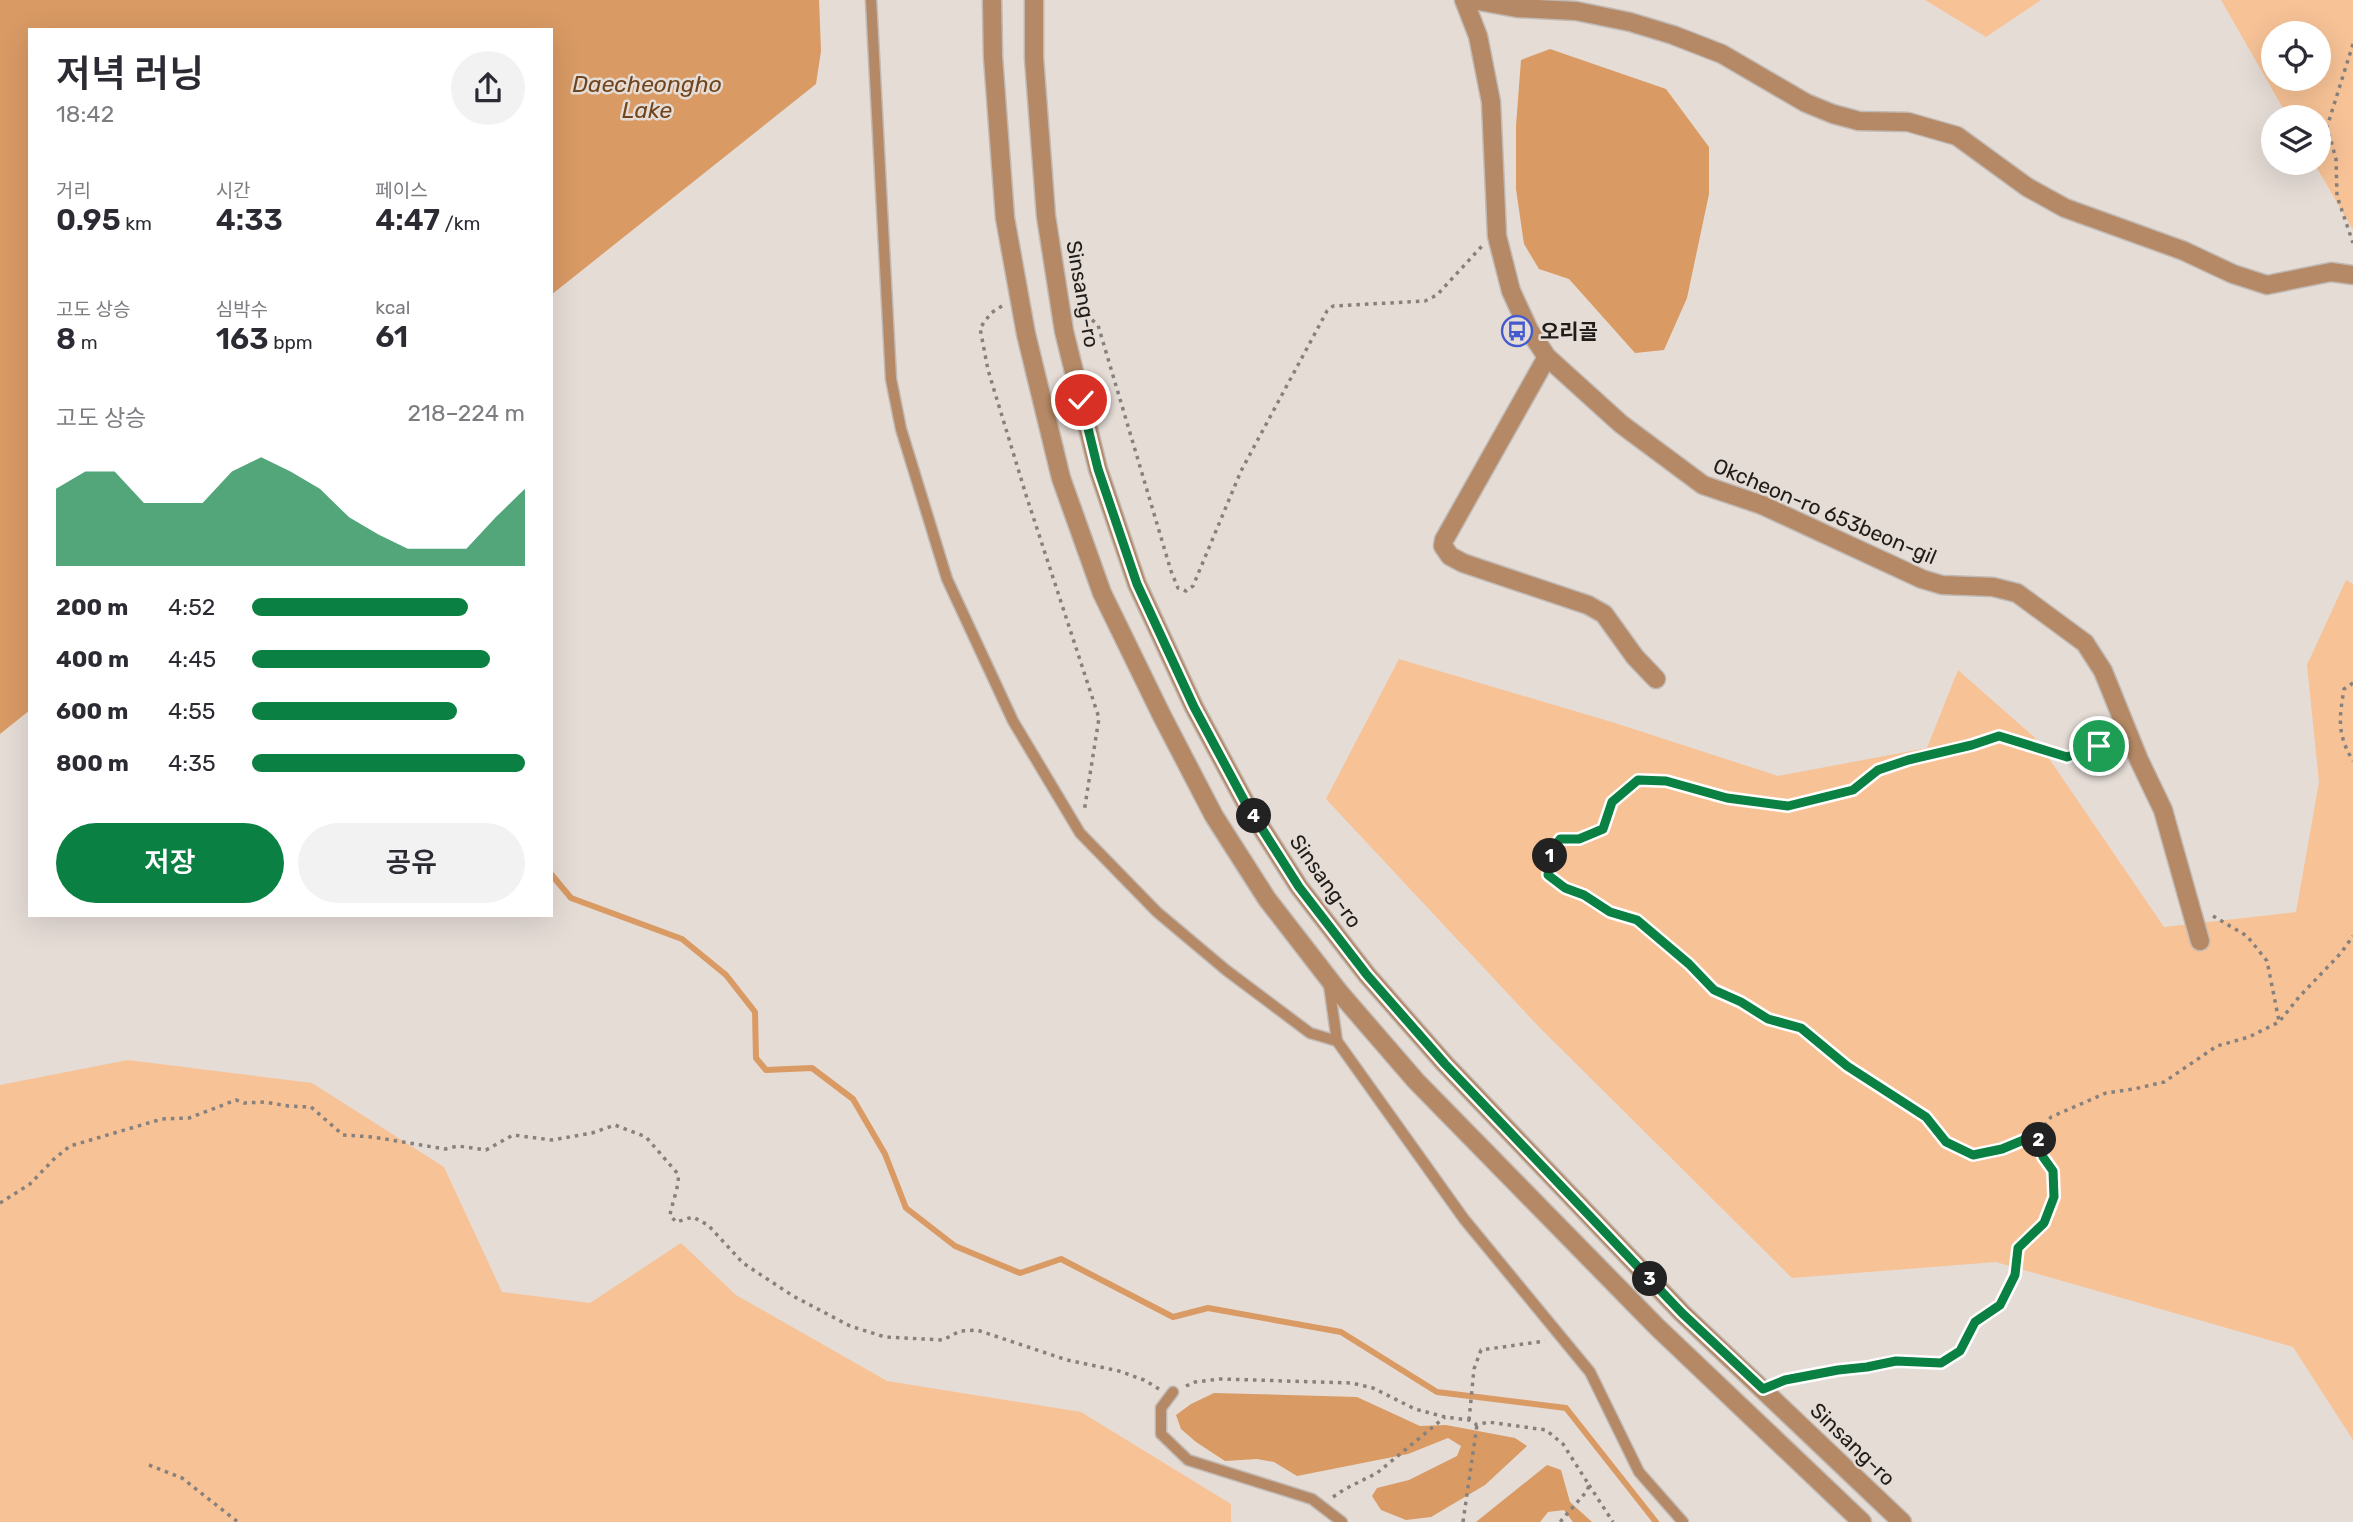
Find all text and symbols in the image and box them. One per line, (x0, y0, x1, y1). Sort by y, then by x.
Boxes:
map controls (2261, 21, 2331, 175)
button: locate (2261, 21, 2331, 91)
text: 저녁 러닝 (56, 51, 204, 97)
button: share (451, 51, 525, 125)
water label: Daecheongho Lake (572, 70, 722, 124)
text: 18:42 (56, 100, 114, 128)
button: layers (2261, 105, 2331, 175)
text: 거리 (56, 179, 91, 202)
text: 시간 (216, 179, 251, 202)
text: 페이스 (375, 179, 428, 202)
text: 0.95 (56, 202, 121, 238)
text: 4:33 (216, 202, 283, 238)
text: 4:47 (375, 202, 440, 238)
text: km (121, 212, 152, 235)
text: /km (440, 212, 480, 235)
street label: Sinsang-ro (1061, 238, 1105, 350)
text: kcal (375, 296, 410, 319)
text: 고도 상승 (56, 298, 131, 321)
text: 심박수 (216, 298, 268, 321)
bus stop icon: 오리골 (1500, 314, 1534, 348)
text: 61 (375, 319, 408, 355)
place label: 오리골 (1540, 319, 1598, 344)
text: 8 (56, 321, 76, 357)
text: 163 (216, 321, 269, 357)
text: m (76, 331, 98, 354)
text: bpm (269, 331, 313, 354)
pin (1051, 370, 1111, 430)
icon: check (1062, 381, 1100, 419)
text: 218–224 m (408, 399, 525, 427)
text: 고도 상승 (56, 404, 146, 432)
street label: Okcheon-ro 653beon-gil (1710, 453, 1940, 569)
text: 200 m (56, 593, 128, 621)
text: 4:52 (168, 593, 215, 621)
text: 400 m (56, 645, 129, 673)
text: 4:45 (168, 645, 216, 673)
text: 600 m (56, 697, 128, 725)
text: 4:55 (168, 697, 216, 725)
pin (2069, 716, 2129, 776)
icon: arrive (2080, 727, 2118, 765)
text: 800 m (56, 749, 129, 777)
text: 4:35 (168, 749, 216, 777)
pin: 4 (1236, 798, 1272, 834)
text: 4 (1247, 804, 1260, 827)
button: 저장 (56, 823, 284, 903)
button: 공유 (298, 823, 525, 903)
street label: Sinsang-ro (1285, 829, 1367, 933)
pin: 1 (1532, 838, 1568, 874)
text: 1 (1545, 844, 1554, 867)
pin: 2 (2022, 1122, 2056, 1158)
text: 2 (2032, 1128, 2045, 1151)
pin: 3 (1632, 1262, 1668, 1296)
text: 3 (1643, 1267, 1656, 1290)
street label: Sinsang-ro (1805, 1397, 1901, 1491)

